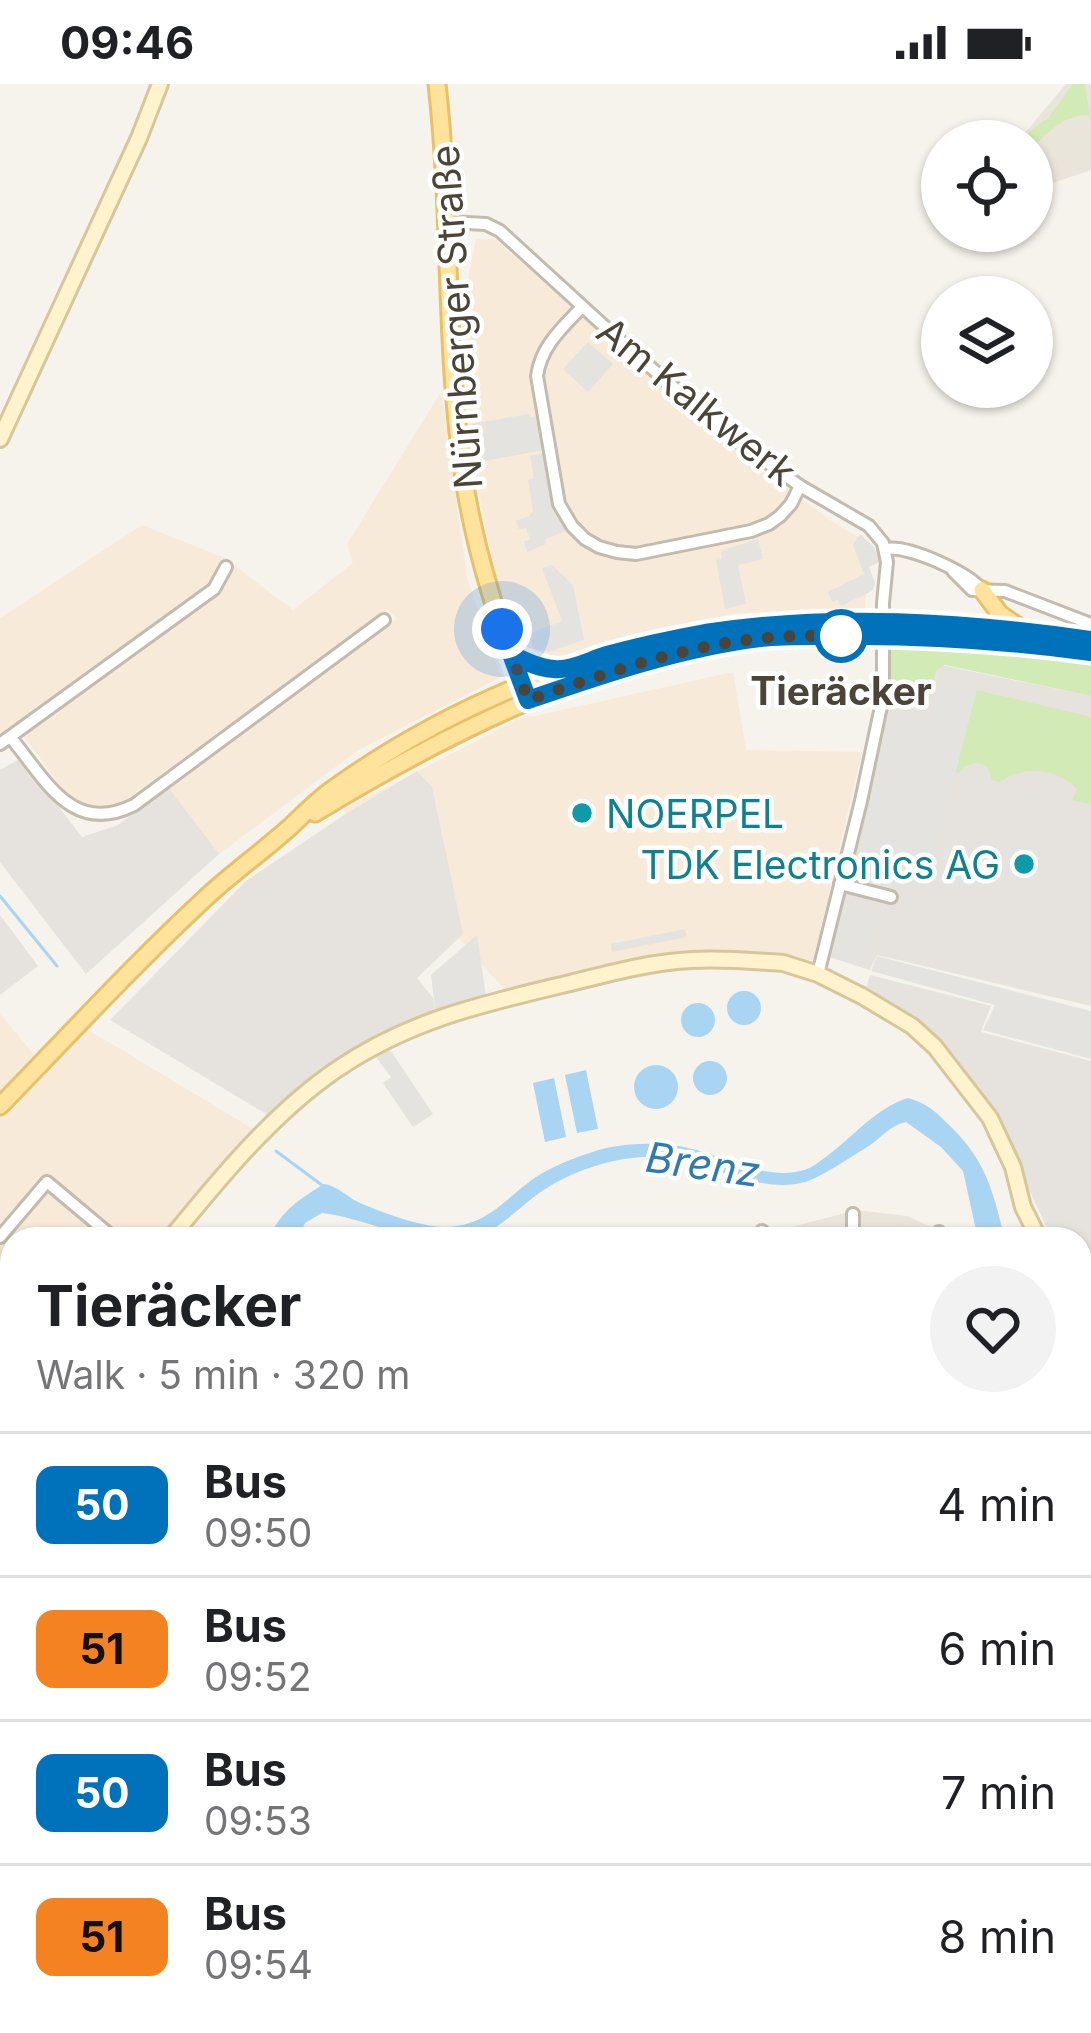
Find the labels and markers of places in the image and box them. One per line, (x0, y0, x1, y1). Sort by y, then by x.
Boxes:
marker: Tieräcker (816, 611, 866, 661)
place label: Tieräcker (750, 667, 932, 714)
place label: NOERPEL (606, 790, 784, 837)
marker: NOERPEL (569, 800, 595, 826)
place label: TDK Electronics AG (640, 841, 1000, 888)
marker: TDK Electronics AG (1011, 851, 1037, 877)

